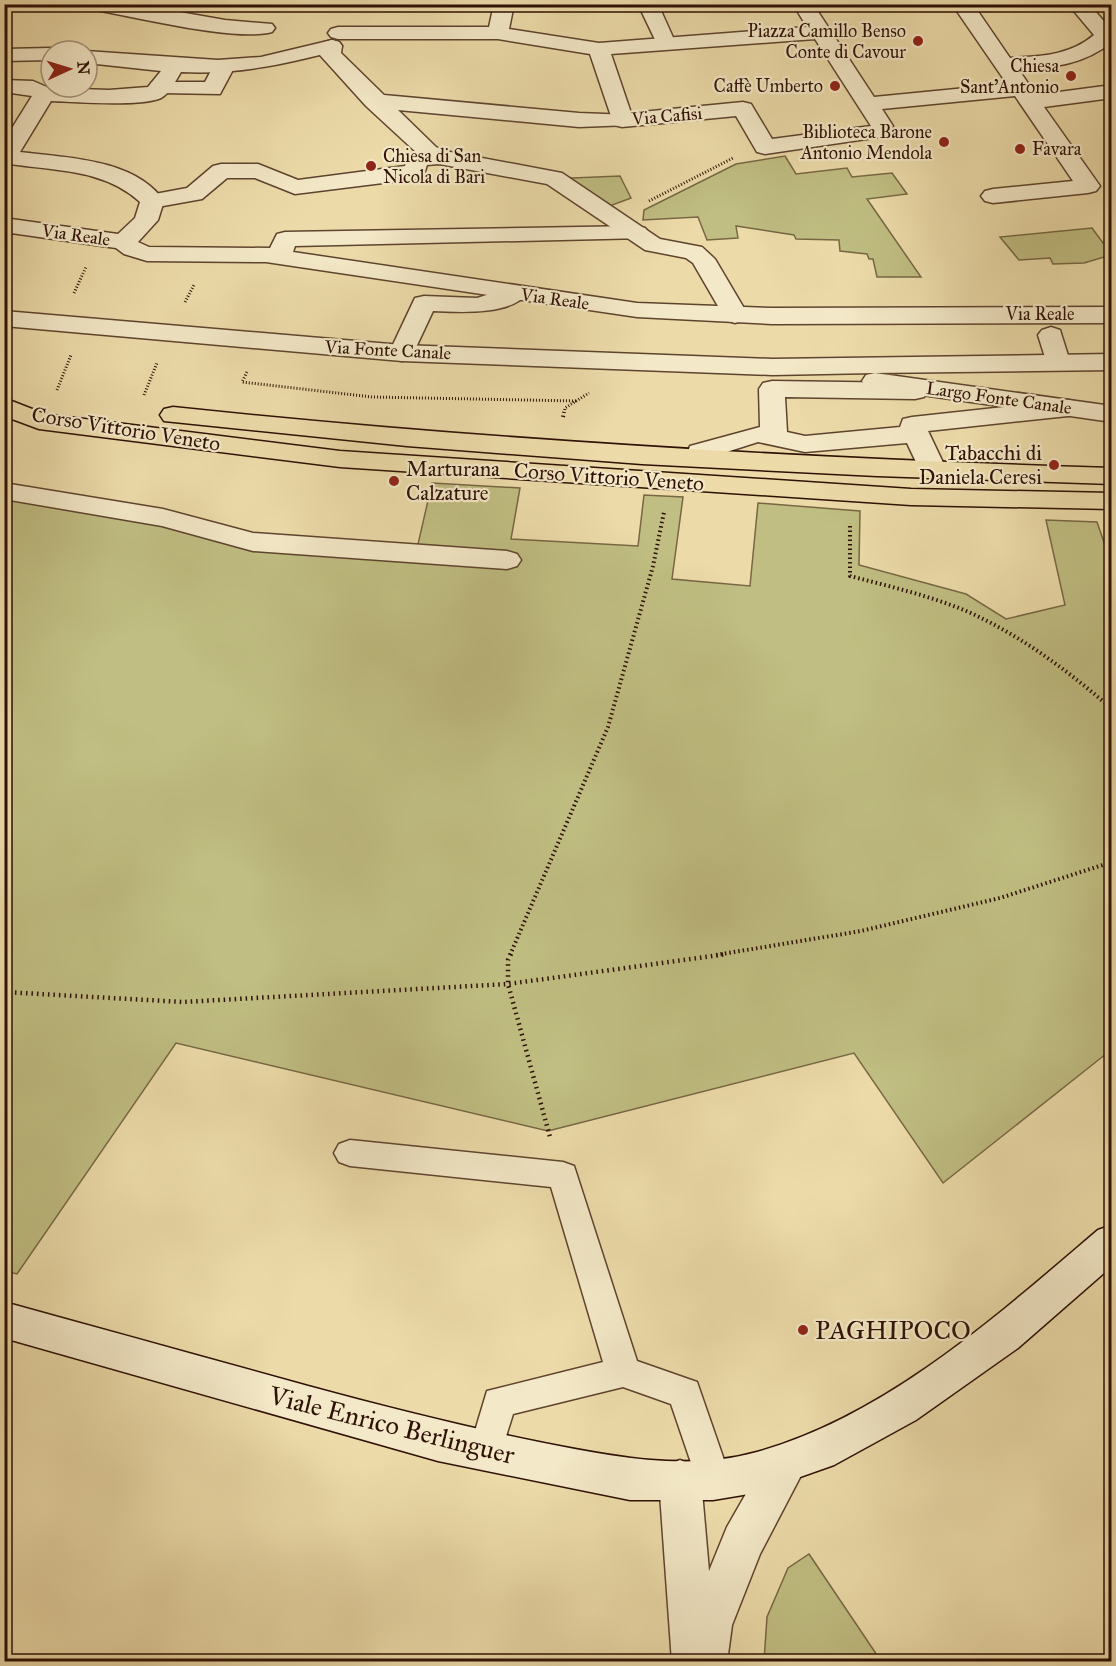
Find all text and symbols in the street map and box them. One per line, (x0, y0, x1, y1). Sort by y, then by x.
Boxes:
place label: Piazza Camillo Benso Conte di Cavour (747, 20, 906, 63)
marker: Piazza Camillo Benso Conte di Cavour (911, 34, 925, 48)
north arrow (39, 39, 99, 99)
place label: Chiesa Sant'Antonio (960, 55, 1059, 98)
text: N (74, 61, 93, 76)
marker: Chiesa Sant'Antonio (1064, 69, 1078, 83)
place label: Caffè Umberto (714, 75, 823, 97)
marker: Caffè Umberto (828, 79, 842, 93)
street label: Via Cafisi (630, 102, 703, 130)
place label: Biblioteca Barone Antonio Mendola (800, 121, 932, 164)
marker: Biblioteca Barone Antonio Mendola (937, 135, 951, 149)
place label: Favara (1032, 138, 1082, 160)
marker: Favara (1013, 142, 1027, 156)
place label: Chiesa di San Nicola di Bari (383, 145, 485, 188)
marker: Chiesa di San Nicola di Bari (364, 159, 378, 173)
street label: Via Reale (39, 219, 112, 251)
street label: Via Reale (518, 283, 591, 315)
street label: Via Reale (1005, 303, 1074, 325)
street label: Via Fonte Canale (323, 336, 452, 364)
street label: Largo Fonte Canale (925, 377, 1073, 420)
street label: Corso Vittorio Veneto (30, 401, 222, 457)
place label: Tabacchi di Daniela Ceresi (919, 440, 1042, 490)
place label: Marturana Calzature (406, 456, 500, 506)
street label: Corso Vittorio Veneto (513, 457, 705, 497)
marker: Tabacchi di Daniela Ceresi (1047, 458, 1061, 472)
marker: Marturana Calzature (387, 474, 401, 488)
place label: PAGHIPOCO (815, 1314, 971, 1346)
marker: PAGHIPOCO (796, 1323, 810, 1337)
street label: Viale Enrico Berlinguer (265, 1379, 518, 1471)

